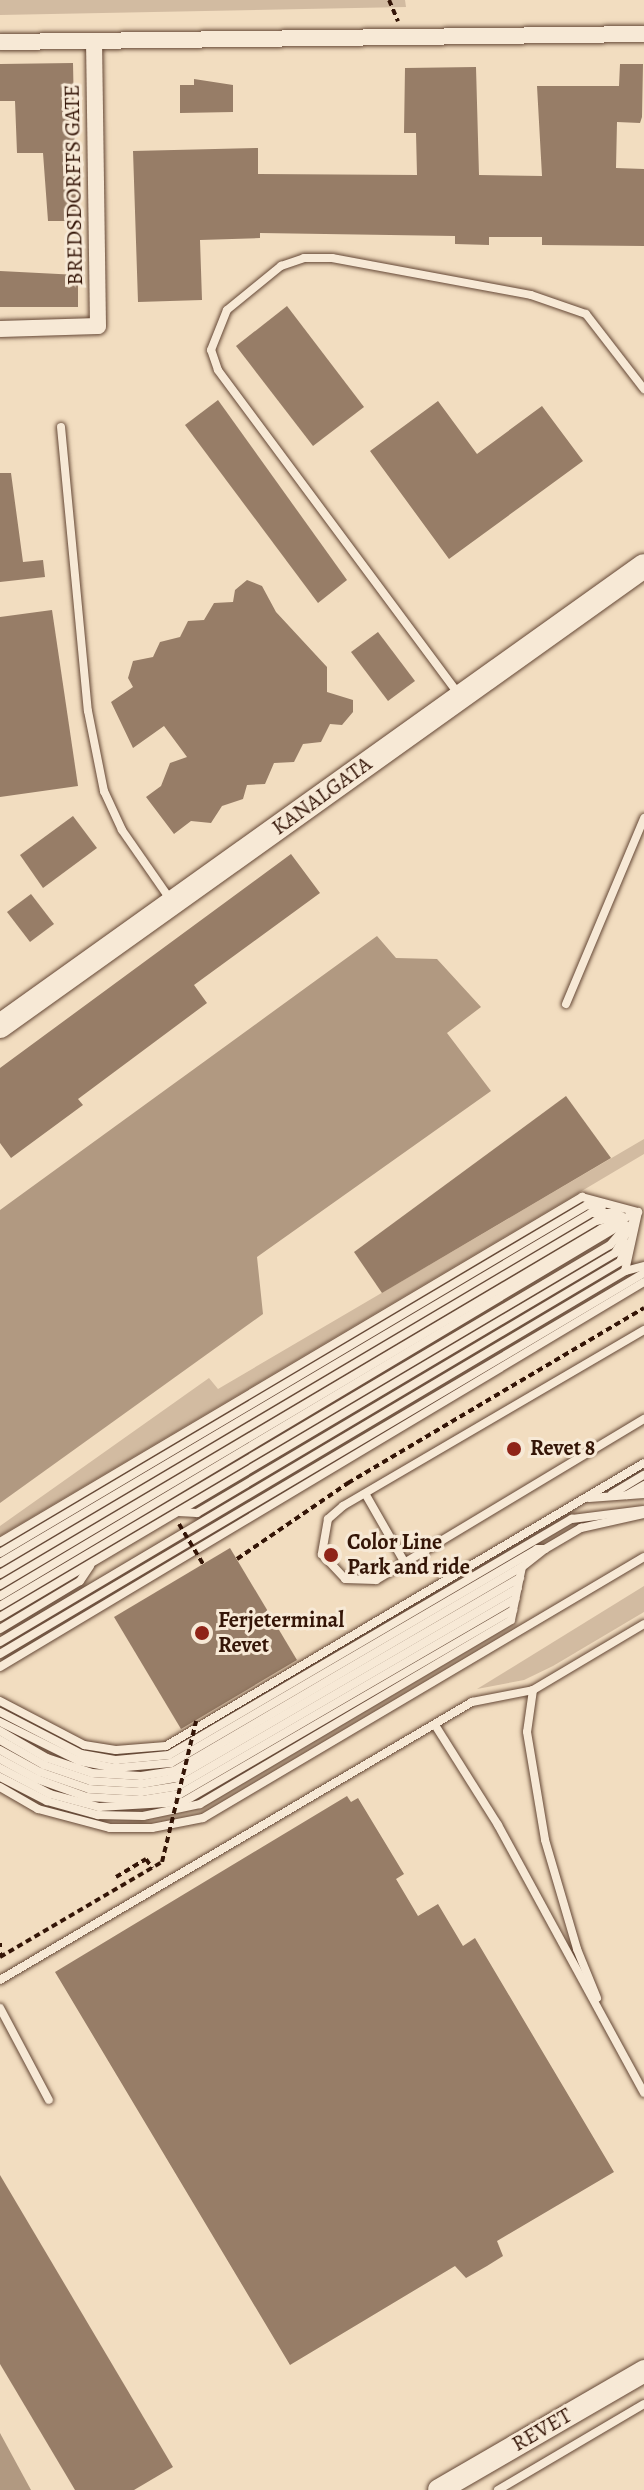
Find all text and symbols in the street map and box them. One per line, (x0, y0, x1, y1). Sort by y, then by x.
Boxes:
street label: BREDSDORFFS GATE (59, 84, 89, 286)
street label: KANALGATA (267, 751, 377, 841)
place label: Revet 8 (530, 1436, 595, 1462)
marker: Revet 8 (505, 1440, 523, 1458)
place label: Color Line Park and ride (347, 1529, 470, 1580)
marker: Color Line Park and ride (322, 1546, 340, 1564)
place label: Ferjeterminal Revet (218, 1607, 344, 1658)
marker: Ferjeterminal Revet (193, 1624, 211, 1642)
street label: REVET (507, 2402, 577, 2458)

